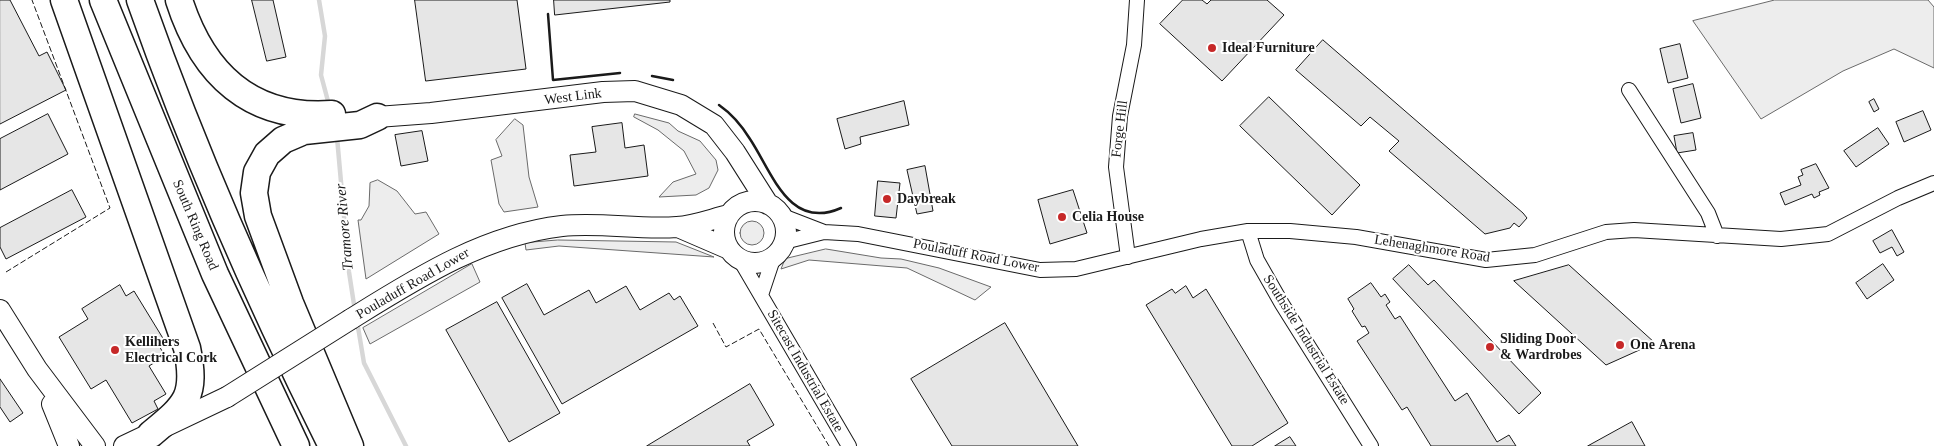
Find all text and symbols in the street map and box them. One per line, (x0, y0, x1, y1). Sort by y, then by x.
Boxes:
place label: Ideal Furniture (1222, 40, 1315, 56)
marker: Ideal Furniture (1206, 42, 1218, 54)
street label: West Link (543, 85, 603, 109)
street label: Forge Hill (1108, 99, 1132, 159)
street label: South Ring Road (168, 177, 222, 273)
water label: Tramore River (332, 183, 358, 271)
place label: Daybreak (897, 191, 956, 207)
marker: Daybreak (881, 193, 893, 205)
place label: Celia House (1072, 209, 1144, 225)
marker: Celia House (1056, 211, 1068, 223)
street label: Lehenaghmore Road (1373, 232, 1491, 266)
street label: Pouladuff Road Lower (912, 236, 1040, 276)
street label: Pouladuff Road Lower (353, 245, 473, 323)
street label: Southside Industrial Estate (1259, 272, 1353, 408)
street label: Sitecast Industrial Estate (763, 307, 847, 435)
place label: Sliding Door & Wardrobes (1500, 331, 1582, 364)
place label: Kellihers Electrical Cork (125, 334, 217, 367)
place label: One Arena (1630, 337, 1695, 353)
marker: One Arena (1614, 339, 1626, 351)
marker: Sliding Door & Wardrobes (1484, 341, 1496, 353)
marker: Kellihers Electrical Cork (109, 344, 121, 356)

